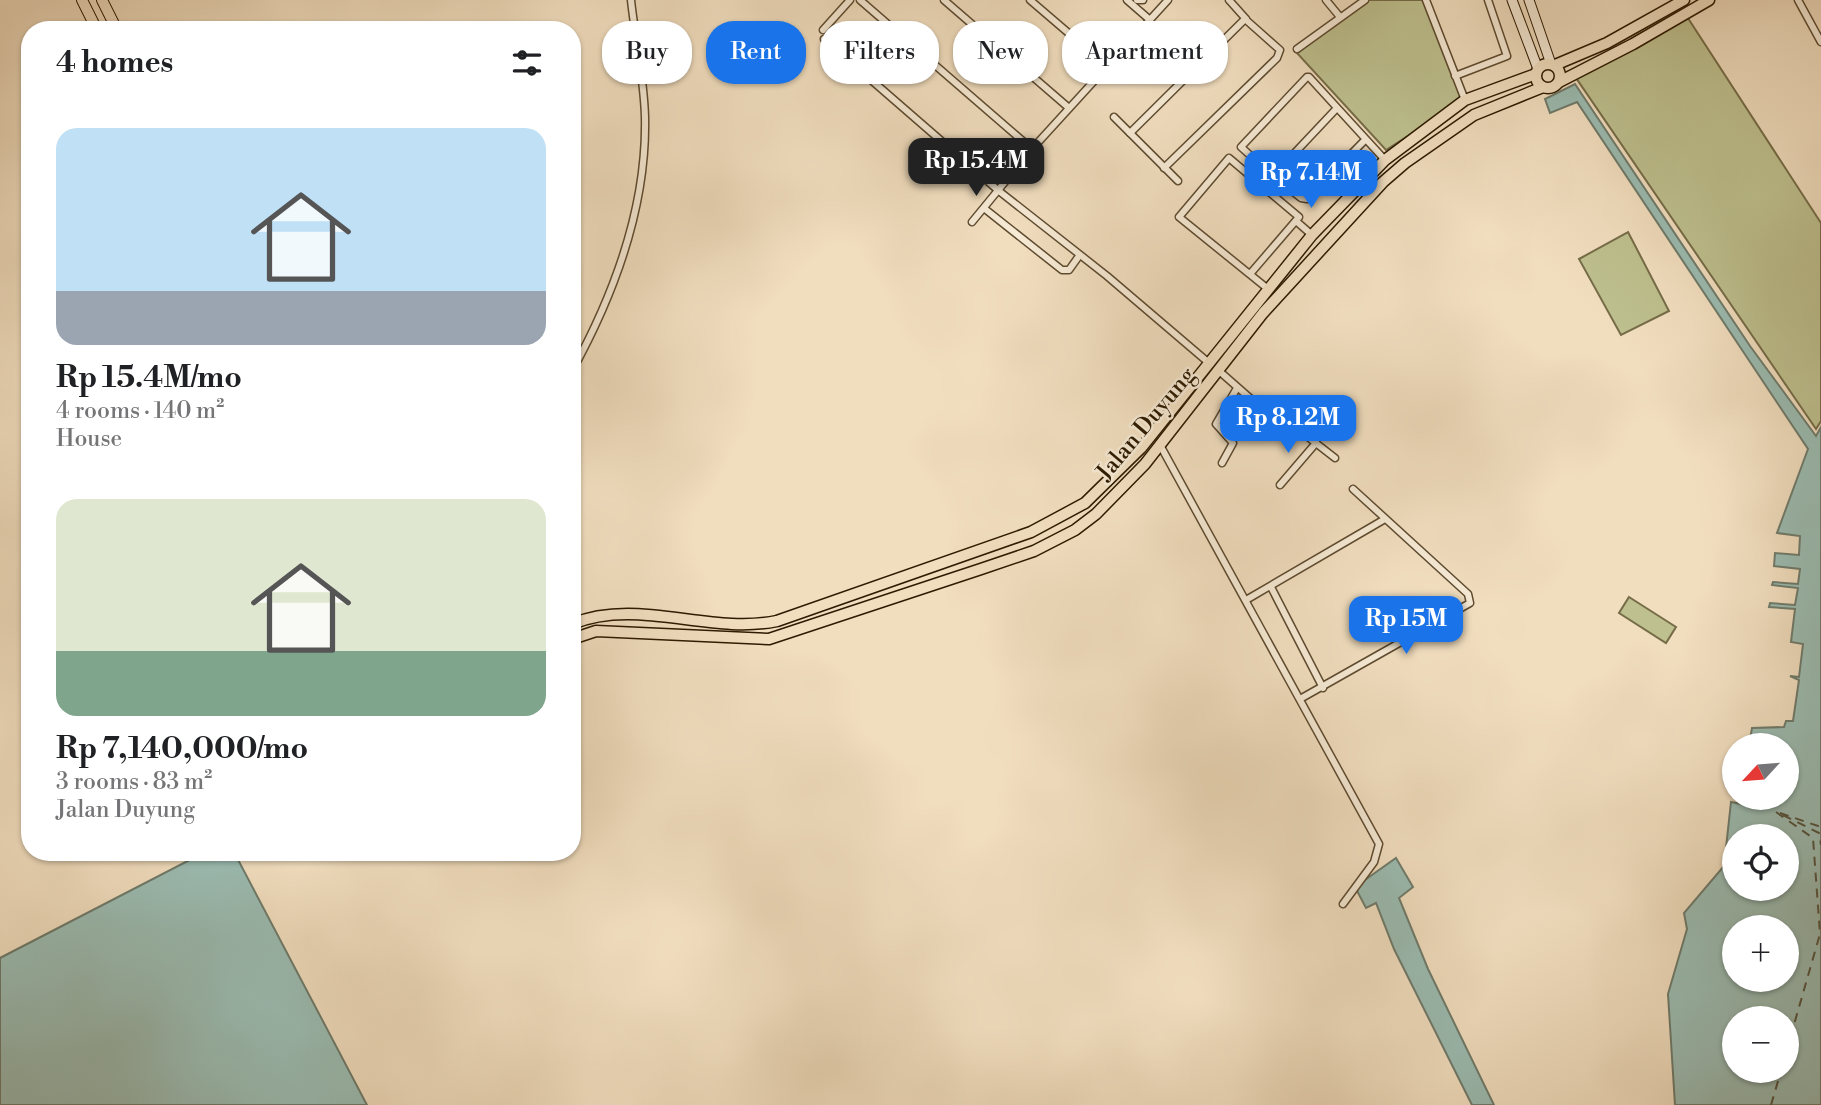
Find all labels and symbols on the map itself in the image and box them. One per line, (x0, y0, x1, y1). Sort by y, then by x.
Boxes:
pin: Rp 15.4M (904, 138, 1048, 198)
pin: Rp 7.14M (1239, 150, 1383, 210)
street label: Jalan Duyung (1090, 362, 1202, 487)
pin: Rp 8.12M (1216, 396, 1360, 455)
pin: Rp 15M (1349, 596, 1463, 656)
north arrow (1722, 733, 1799, 810)

